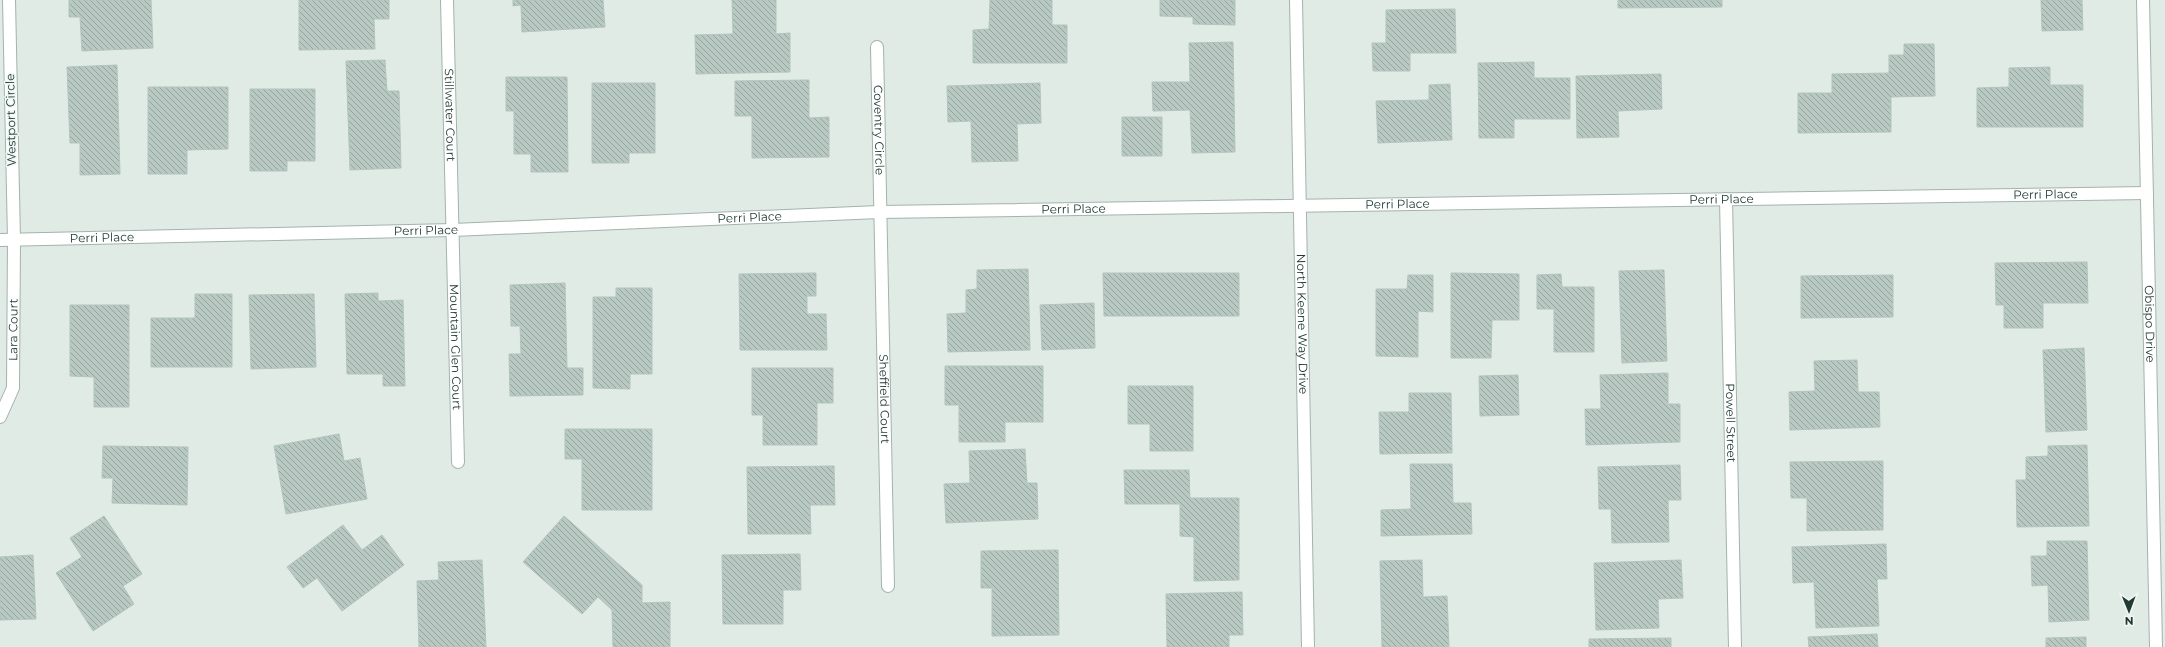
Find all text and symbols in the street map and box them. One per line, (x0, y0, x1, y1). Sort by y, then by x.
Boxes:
street label: Stillwater Court (442, 68, 459, 162)
street label: Westport Circle (2, 73, 19, 167)
street label: Coventry Circle (871, 85, 888, 175)
street label: Perri Place (2013, 186, 2078, 202)
street label: Perri Place (1689, 191, 1754, 207)
street label: Perri Place (1365, 196, 1430, 212)
street label: Perri Place (1041, 201, 1106, 217)
street label: Perri Place (717, 208, 782, 226)
street label: Perri Place (394, 222, 458, 238)
street label: Perri Place (70, 229, 134, 245)
street label: North Keene Way Drive (1294, 254, 1311, 394)
street label: Mountain Glen Court (447, 284, 465, 410)
street label: Obispo Drive (2142, 285, 2158, 363)
street label: Lara Court (5, 298, 21, 361)
street label: Sheffield Court (876, 354, 893, 444)
street label: Powell Street (1723, 383, 1739, 463)
north arrow (2109, 591, 2149, 631)
text: N (2125, 614, 2134, 628)

